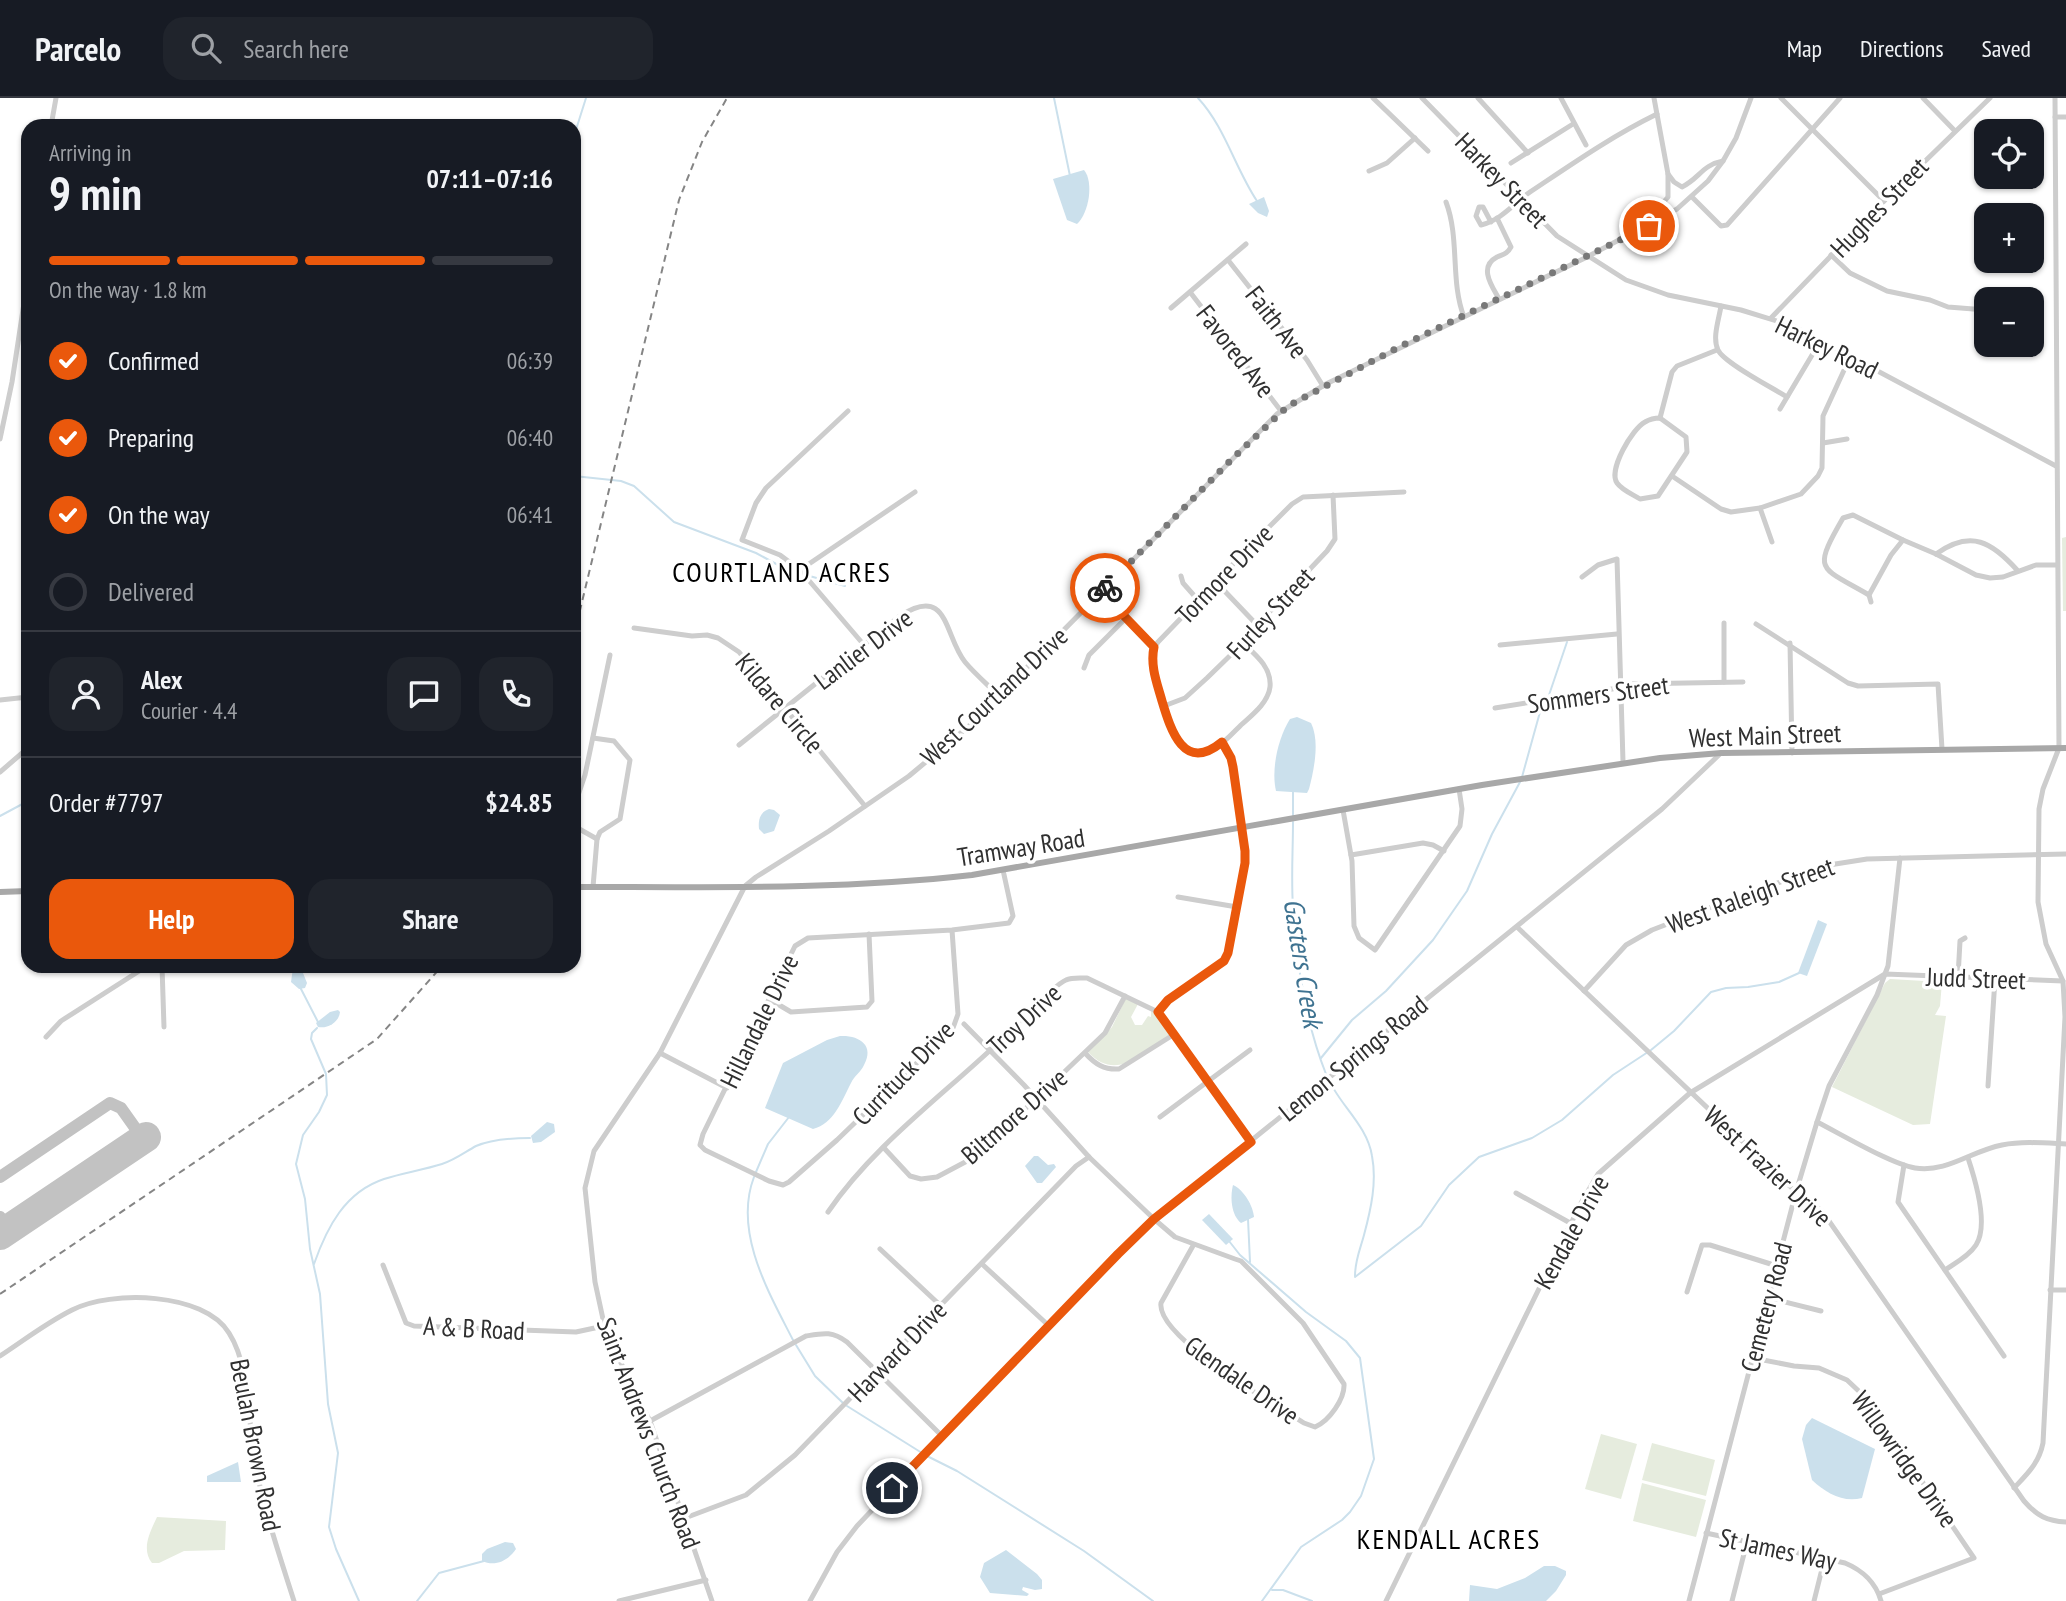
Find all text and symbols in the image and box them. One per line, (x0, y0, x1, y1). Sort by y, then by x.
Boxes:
search box (163, 17, 653, 80)
text: Parcelo (35, 27, 121, 70)
icon: search (187, 29, 225, 67)
text: Search here (243, 32, 349, 65)
text: Map (1787, 33, 1822, 64)
text: Directions (1860, 33, 1944, 64)
text: Saved (1982, 33, 2031, 64)
map controls (1974, 119, 2044, 357)
button: locate (1974, 119, 2044, 189)
street label: Harkey Street (1448, 125, 1556, 235)
text: Arriving in (49, 138, 131, 167)
street label: Hughes Street (1823, 150, 1935, 264)
text: 07:11–07:16 (426, 162, 553, 195)
text: 9 min (49, 163, 142, 223)
pin (1619, 196, 1679, 256)
button: + (1974, 203, 2044, 273)
icon: bag (1630, 207, 1668, 245)
text: On the way · 1.8 km (49, 275, 206, 304)
street label: Faith Ave (1239, 279, 1315, 365)
button: − (1974, 287, 2044, 357)
street label: Favored Ave (1190, 298, 1282, 404)
street label: Harkey Road (1770, 308, 1884, 386)
icon: check (49, 342, 87, 380)
text: Confirmed (108, 344, 199, 377)
text: 06:39 (507, 346, 553, 375)
icon: check (49, 419, 87, 457)
text: Preparing (108, 421, 194, 454)
text: 06:40 (507, 423, 553, 452)
icon: check (49, 496, 87, 534)
text: On the way (108, 498, 210, 531)
text: 06:41 (507, 500, 553, 529)
street label: Tormore Drive (1168, 517, 1280, 631)
district label: COURTLAND ACRES (672, 553, 892, 590)
courier (1070, 553, 1140, 623)
street label: Furley Street (1219, 560, 1321, 666)
icon: bike (1086, 569, 1124, 607)
text: Delivered (108, 575, 194, 608)
street label: Lanlier Drive (807, 601, 919, 697)
street label: West Courtland Drive (914, 619, 1074, 773)
street label: Kildare Circle (729, 646, 831, 760)
button: person (49, 657, 123, 731)
button: chat (387, 657, 461, 731)
button: phone (479, 657, 553, 731)
text: Alex (141, 663, 182, 696)
street label: Sommers Street (1525, 668, 1671, 720)
text: Courier · 4.4 (141, 696, 237, 725)
street label: West Main Street (1688, 716, 1842, 754)
text: Order #7797 (49, 786, 164, 819)
text: $24.85 (485, 786, 553, 819)
street label: Tramway Road (955, 821, 1087, 873)
street label: West Raleigh Street (1662, 849, 1838, 941)
button: Help (49, 879, 294, 959)
button: Share (308, 879, 553, 959)
water label: Gasters Creek (1276, 896, 1333, 1033)
street label: Hillandale Drive (712, 949, 806, 1093)
street label: Judd Street (1925, 960, 2026, 996)
street label: Troy Drive (980, 976, 1068, 1062)
street label: Lemon Springs Road (1272, 988, 1434, 1128)
street label: Currituck Drive (845, 1014, 961, 1132)
street label: Biltmore Drive (954, 1061, 1074, 1171)
street label: West Frazier Drive (1697, 1098, 1839, 1234)
street label: Kendale Drive (1526, 1169, 1616, 1295)
street label: Cemetery Road (1733, 1238, 1799, 1376)
street label: Harward Drive (841, 1293, 953, 1409)
street label: A & B Road (422, 1309, 526, 1347)
street label: Saint Andrews Church Road (590, 1313, 708, 1553)
street label: Glendale Drive (1178, 1329, 1306, 1431)
street label: Beulah Brown Road (223, 1356, 289, 1534)
street label: Willowridge Drive (1845, 1384, 1965, 1534)
pin (862, 1458, 922, 1518)
icon: home (873, 1469, 911, 1507)
district label: KENDALL ACRES (1357, 1520, 1541, 1557)
street label: St James Way (1716, 1521, 1840, 1578)

